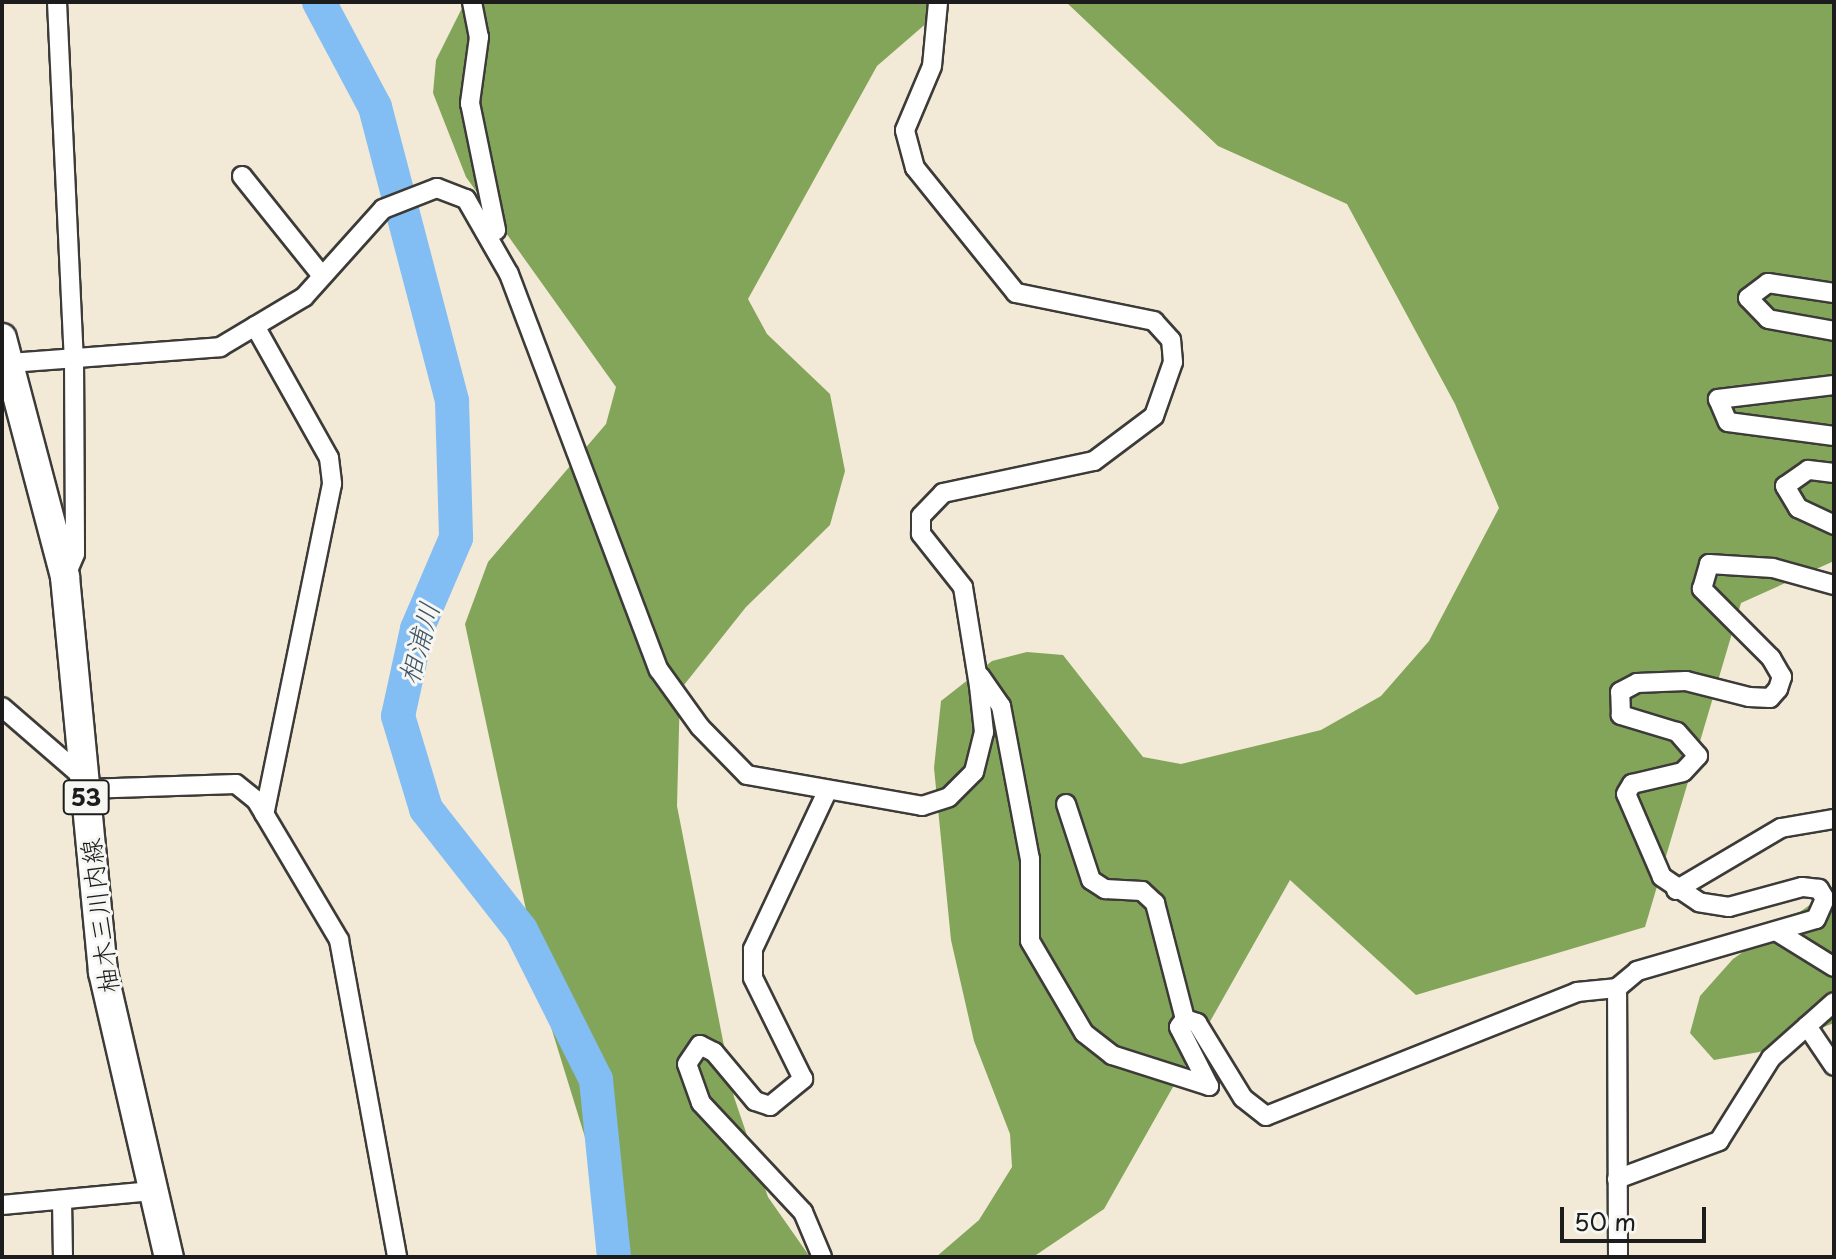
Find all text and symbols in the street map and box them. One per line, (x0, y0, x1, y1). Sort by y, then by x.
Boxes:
water label: 相浦川 (390, 598, 446, 688)
road number: 53 (62, 777, 110, 817)
street label: 柚木三川内線 (74, 837, 124, 995)
scale bar (1564, 1191, 1710, 1241)
text: 50 m (1574, 1203, 1636, 1239)

